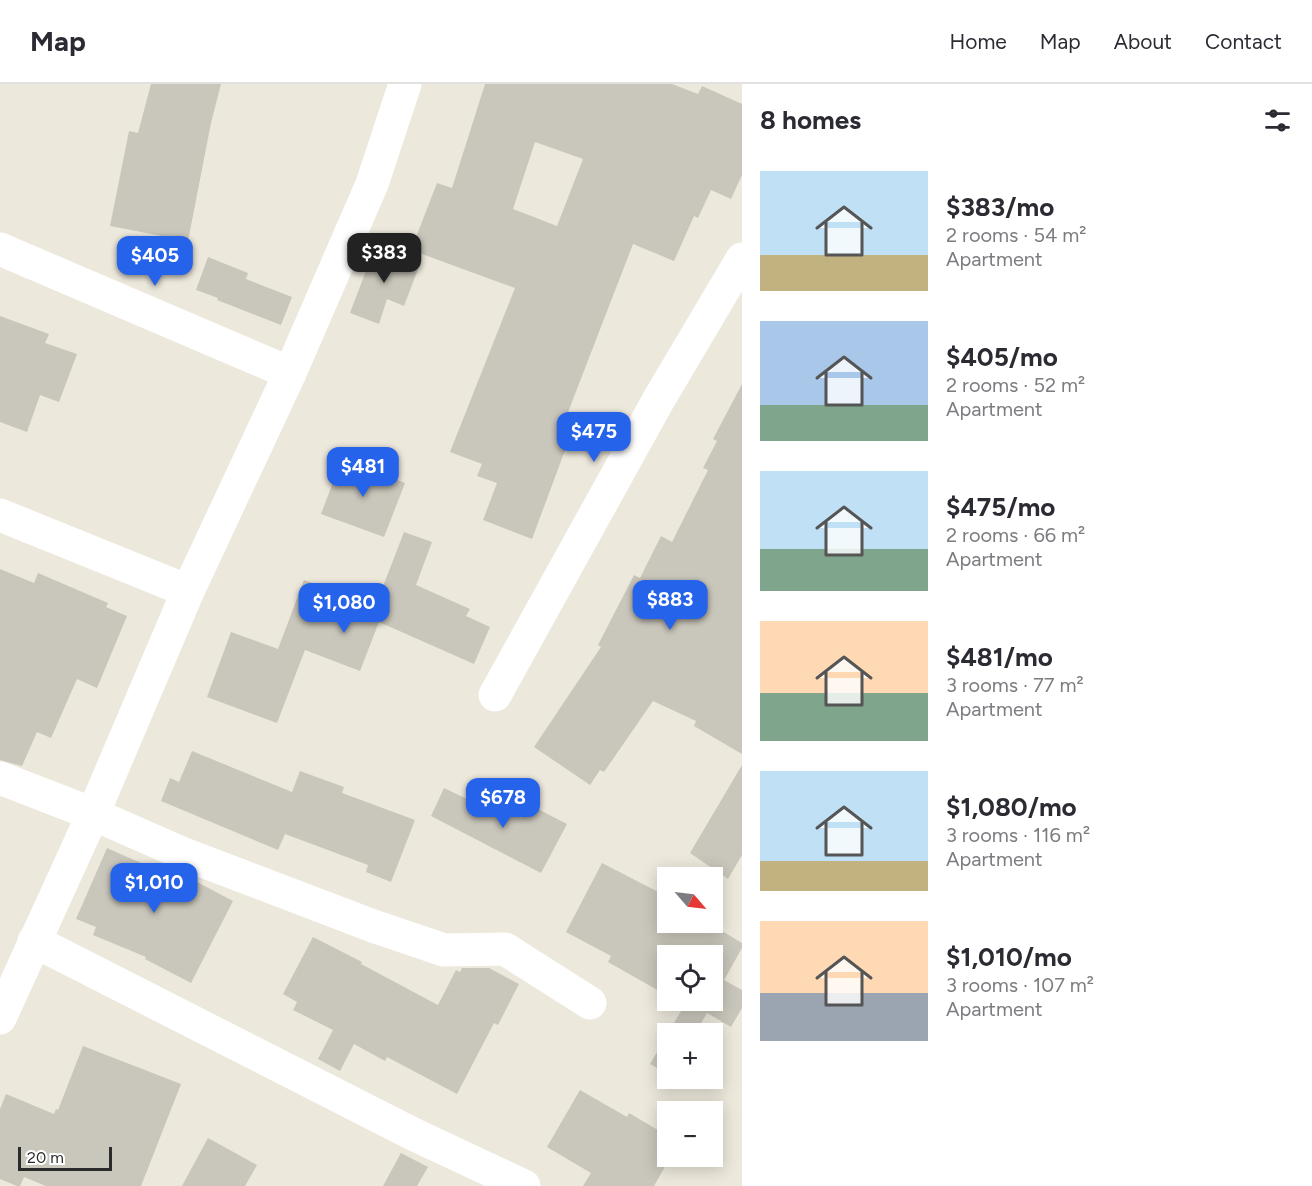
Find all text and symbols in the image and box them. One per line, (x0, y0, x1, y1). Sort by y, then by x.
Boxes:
text: Map (30, 24, 86, 58)
text: Home (950, 29, 1007, 54)
text: Map (1040, 29, 1081, 54)
text: About (1114, 29, 1172, 54)
text: Contact (1205, 29, 1282, 54)
text: 8 homes (760, 104, 861, 136)
icon: filters (1261, 104, 1294, 137)
text: $383/mo (946, 191, 1054, 223)
icon: home (808, 195, 880, 267)
text: 2 rooms · 54 m² (946, 223, 1086, 247)
pin: $383 (348, 233, 420, 284)
pin: $405 (119, 236, 191, 287)
text: $383 (361, 240, 407, 264)
text: $405 (131, 243, 179, 267)
text: Apartment (946, 247, 1043, 271)
text: $405/mo (946, 341, 1058, 373)
icon: home (808, 345, 880, 417)
text: 2 rooms · 52 m² (946, 373, 1085, 397)
text: Apartment (946, 397, 1043, 421)
pin: $475 (558, 412, 630, 463)
text: $475 (571, 419, 617, 443)
pin: $481 (327, 447, 399, 498)
text: $481 (341, 454, 385, 478)
text: $475/mo (946, 491, 1055, 523)
icon: home (808, 495, 880, 567)
text: 2 rooms · 66 m² (946, 523, 1085, 547)
text: Apartment (946, 547, 1043, 571)
pin: $883 (634, 580, 706, 631)
pin: $1,080 (295, 583, 393, 634)
text: $883 (647, 587, 693, 611)
text: $1,080 (313, 590, 375, 614)
text: $481/mo (946, 641, 1053, 673)
icon: home (808, 645, 880, 717)
text: 3 rooms · 77 m² (946, 673, 1084, 697)
text: Apartment (946, 697, 1043, 721)
pin: $678 (467, 778, 539, 829)
text: $678 (480, 785, 526, 809)
text: $1,080/mo (946, 791, 1077, 823)
icon: home (808, 795, 880, 867)
text: 3 rooms · 116 m² (946, 823, 1090, 847)
text: Apartment (946, 847, 1043, 871)
pin: $1,010 (105, 863, 203, 914)
north arrow (657, 867, 723, 933)
map controls (657, 867, 723, 1167)
text: $1,010 (124, 870, 184, 894)
text: $1,010/mo (946, 941, 1072, 973)
button: locate (657, 945, 723, 1011)
icon: home (808, 945, 880, 1017)
text: 3 rooms · 107 m² (946, 973, 1094, 997)
text: Apartment (946, 997, 1043, 1021)
button: + (657, 1023, 723, 1089)
button: − (657, 1101, 723, 1167)
scale bar (18, 1144, 112, 1172)
text: 20 m (27, 1148, 64, 1167)

